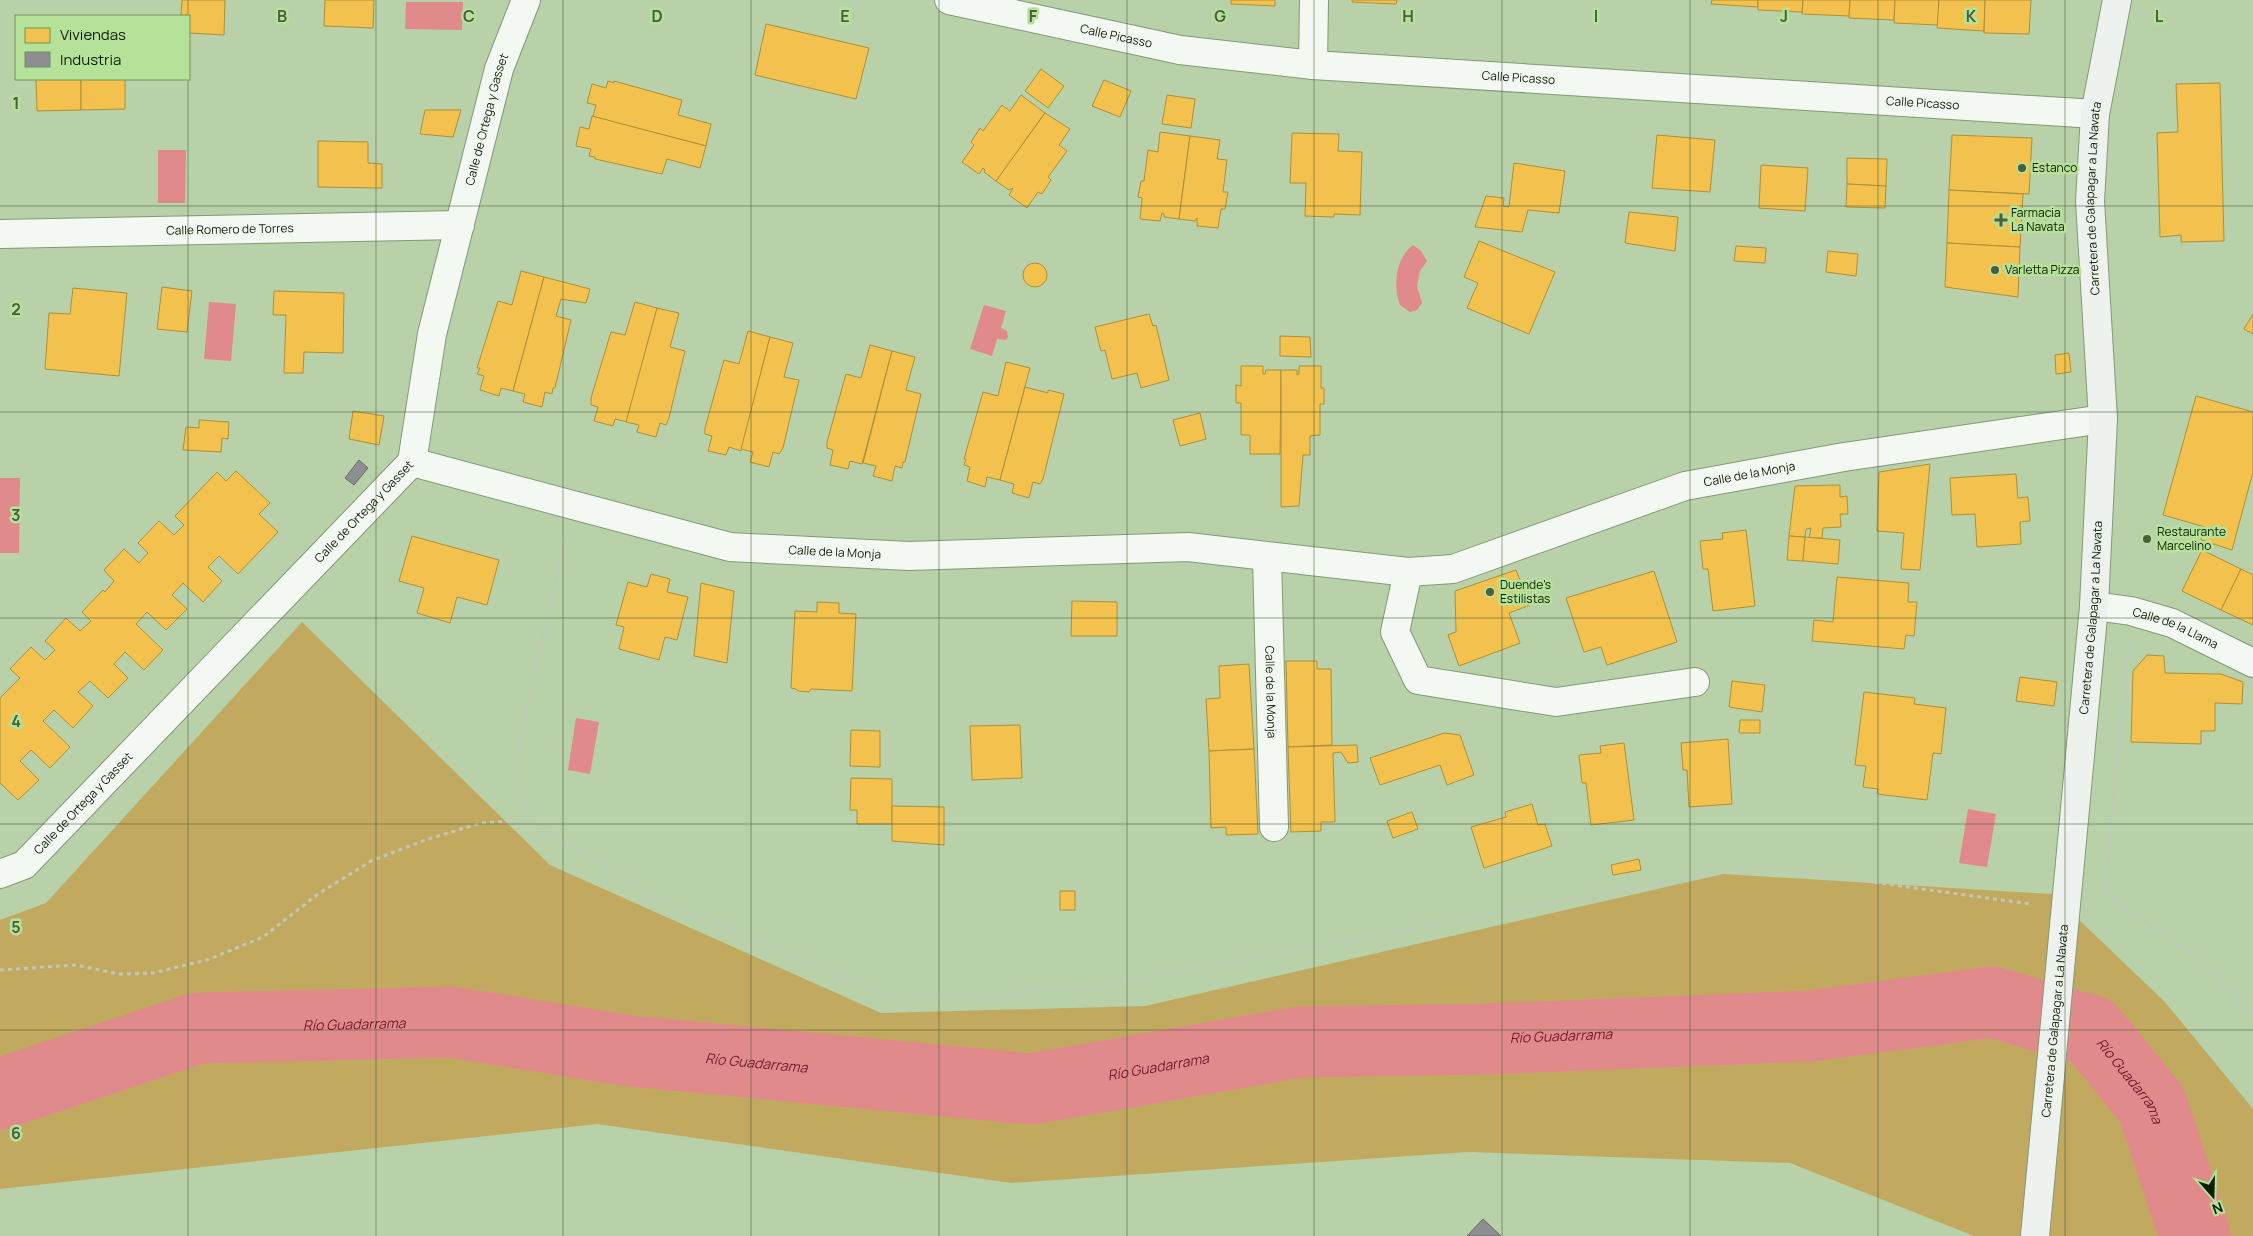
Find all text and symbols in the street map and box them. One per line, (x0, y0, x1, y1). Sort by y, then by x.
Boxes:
text: B (277, 5, 287, 27)
text: C (463, 5, 475, 27)
text: D (651, 5, 663, 27)
text: E (840, 5, 850, 27)
text: F (1029, 5, 1038, 27)
text: G (1214, 5, 1226, 27)
text: H (1402, 5, 1414, 27)
text: I (1594, 5, 1598, 27)
text: J (1780, 5, 1788, 27)
text: K (1966, 5, 1977, 27)
text: L (2155, 5, 2164, 27)
legend (15, 15, 190, 80)
street label: Calle Picasso (1079, 20, 1154, 52)
text: Viviendas (60, 24, 126, 45)
text: Industria (60, 49, 121, 70)
street label: Calle de Ortega y Gasset (461, 51, 512, 187)
street label: Calle Picasso (1481, 67, 1556, 88)
text: 1 (12, 92, 20, 114)
street label: Calle Picasso (1885, 92, 1960, 113)
street label: Carretera de Galapagar a La Navata (2081, 100, 2105, 296)
place label: Estanco (2032, 159, 2077, 176)
marker: Estanco (2016, 162, 2028, 174)
place label: Farmacia La Navata (2011, 204, 2065, 235)
marker: Farmacia La Navata (1995, 214, 2007, 226)
street label: Calle Romero de Torres (166, 219, 294, 239)
place label: Varletta Pizza (2005, 261, 2080, 278)
marker: Varletta Pizza (1989, 264, 2001, 276)
text: 2 (11, 298, 21, 320)
street label: Calle de Ortega y Gasset (310, 456, 417, 566)
street label: Calle de la Monja (1702, 457, 1797, 490)
text: 3 (11, 504, 21, 526)
street label: Carretera de Galapagar a La Navata (2075, 520, 2106, 715)
place label: Restaurante Marcelino (2157, 523, 2226, 554)
marker: Restaurante Marcelino (2141, 533, 2153, 545)
street label: Calle de la Monja (788, 541, 881, 563)
place label: Duende's Estilistas (1500, 576, 1551, 607)
marker: Duende's Estilistas (1484, 586, 1496, 598)
street label: Calle de la Llama (2131, 603, 2221, 653)
street label: Calle de la Monja (1261, 645, 1281, 739)
text: 4 (11, 710, 21, 732)
street label: Calle de Ortega y Gasset (30, 748, 136, 858)
text: 5 (11, 916, 21, 938)
street label: Carretera de Galapagar a La Navata (2037, 924, 2072, 1118)
water label: Río Guadarrama (303, 1013, 407, 1035)
water label: Río Guadarrama (1509, 1024, 1614, 1047)
water label: Río Guadarrama (2092, 1034, 2168, 1127)
water label: Río Guadarrama (704, 1048, 810, 1077)
water label: Río Guadarrama (1106, 1048, 1211, 1084)
text: 6 (11, 1122, 21, 1144)
north arrow (2188, 1171, 2238, 1221)
text: N (2210, 1198, 2226, 1219)

